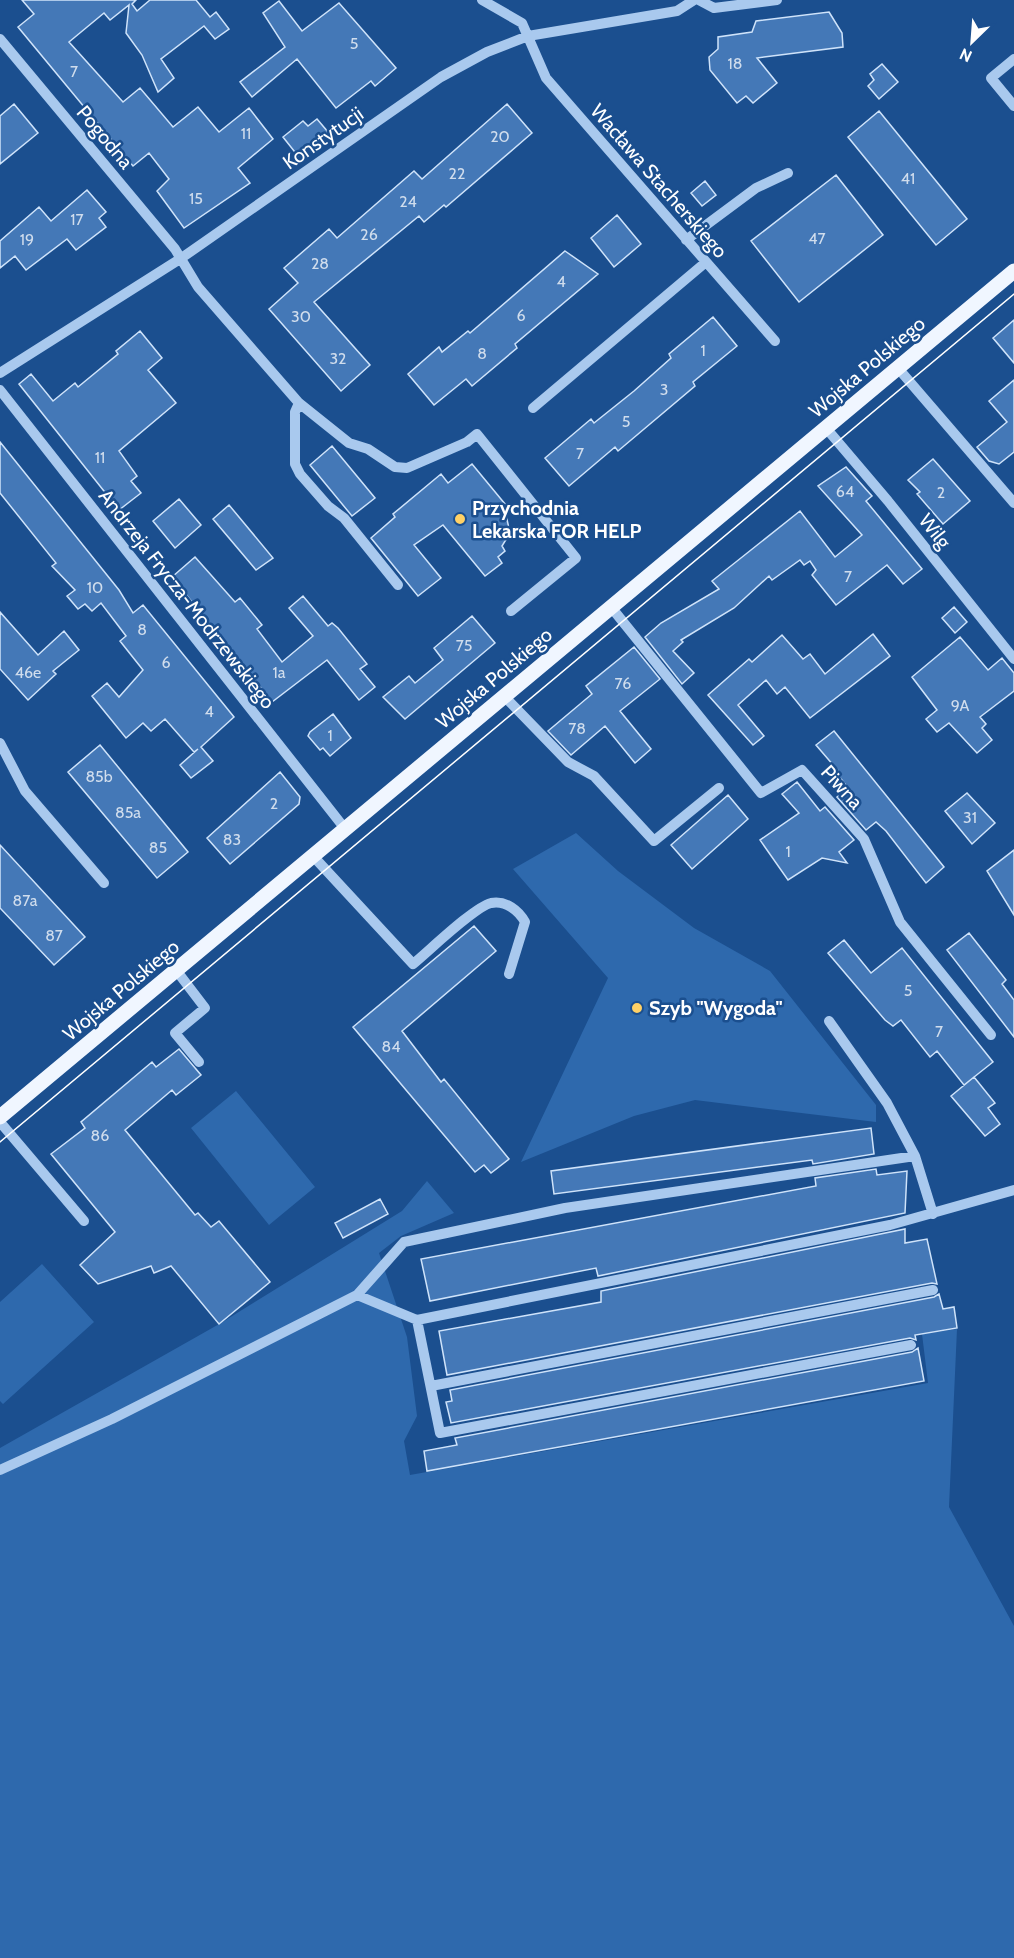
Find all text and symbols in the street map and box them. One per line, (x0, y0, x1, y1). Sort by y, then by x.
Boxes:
north arrow (942, 12, 1002, 72)
house number: 5 (350, 34, 358, 53)
text: N (957, 44, 975, 66)
house number: 18 (728, 54, 742, 73)
house number: 7 (70, 62, 78, 81)
street label: Wacława Stacherskiego (586, 99, 732, 263)
street label: Pogodna (72, 101, 139, 174)
street label: Konstytucji (278, 102, 368, 174)
house number: 11 (241, 124, 251, 143)
house number: 20 (490, 127, 510, 146)
house number: 22 (449, 164, 465, 183)
house number: 41 (901, 169, 915, 188)
house number: 15 (189, 189, 203, 208)
house number: 24 (399, 192, 417, 211)
house number: 17 (70, 210, 84, 229)
house number: 26 (360, 225, 378, 244)
house number: 47 (808, 229, 826, 248)
house number: 19 (20, 230, 34, 249)
house number: 28 (311, 254, 329, 273)
house number: 4 (556, 272, 566, 291)
house number: 6 (516, 306, 526, 325)
house number: 30 (291, 307, 311, 326)
street label: Wojska Polskiego (804, 311, 930, 423)
house number: 1 (700, 341, 706, 360)
house number: 8 (477, 344, 487, 363)
house number: 32 (329, 349, 347, 368)
house number: 3 (660, 380, 668, 399)
house number: 5 (622, 412, 630, 431)
house number: 7 (576, 444, 584, 463)
house number: 11 (95, 448, 105, 467)
house number: 64 (836, 482, 854, 501)
house number: 2 (937, 483, 945, 502)
street label: Andrzeja Frycza-Modrzewskiego (94, 484, 280, 714)
place label: Przychodnia Lekarska FOR HELP (472, 496, 641, 543)
street label: Wilg (914, 509, 957, 554)
marker: Przychodnia Lekarska FOR HELP (453, 512, 467, 526)
house number: 7 (844, 567, 852, 586)
house number: 10 (87, 578, 103, 597)
house number: 8 (137, 620, 147, 639)
street label: Wojska Polskiego (431, 622, 557, 734)
house number: 75 (456, 636, 472, 655)
house number: 6 (161, 653, 171, 672)
house number: 46e (15, 663, 41, 682)
house number: 1a (273, 663, 286, 682)
house number: 76 (615, 674, 631, 693)
house number: 9A (951, 696, 969, 715)
house number: 4 (204, 702, 214, 721)
house number: 78 (568, 719, 586, 738)
house number: 1 (327, 726, 333, 745)
street label: Piwna (816, 760, 868, 814)
house number: 85b (85, 767, 113, 786)
house number: 2 (270, 794, 278, 813)
house number: 85a (115, 803, 141, 822)
house number: 31 (963, 808, 977, 827)
house number: 83 (223, 830, 241, 849)
house number: 85 (149, 838, 167, 857)
house number: 1 (785, 842, 791, 861)
house number: 87a (13, 891, 38, 910)
house number: 87 (45, 926, 63, 945)
street label: Wojska Polskiego (58, 934, 184, 1046)
house number: 5 (904, 981, 912, 1000)
place label: Szyb "Wygoda" (649, 996, 783, 1020)
marker: Szyb "Wygoda" (630, 1001, 644, 1015)
house number: 7 (935, 1022, 943, 1041)
house number: 84 (382, 1037, 400, 1056)
house number: 86 (91, 1126, 109, 1145)

